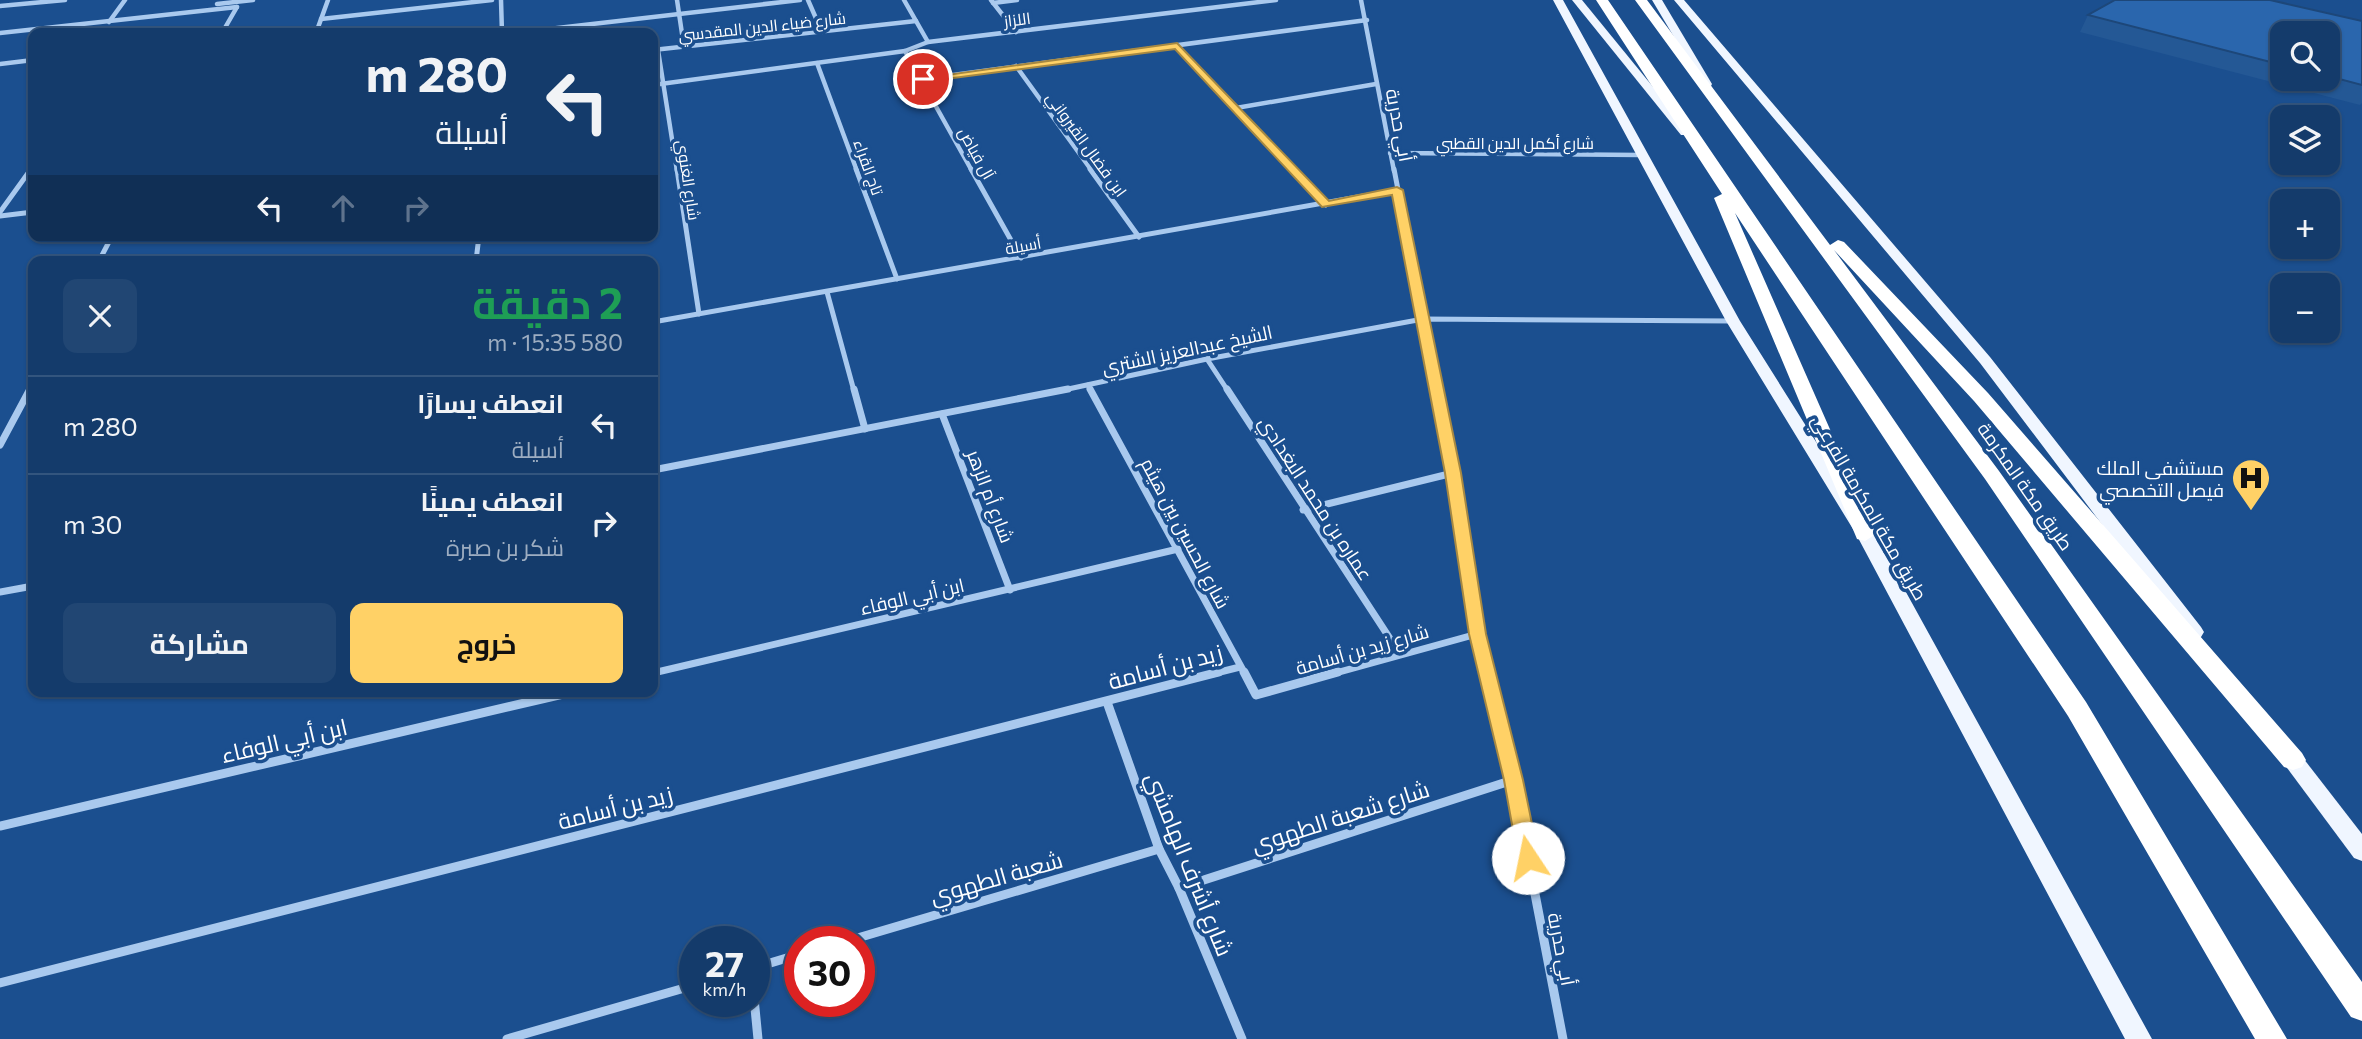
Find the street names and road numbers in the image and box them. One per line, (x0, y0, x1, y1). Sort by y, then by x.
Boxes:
street label: شارع ضياء الدين المقدسي (677, 8, 847, 48)
street label: اللزاز (1001, 8, 1032, 31)
street label: أبي حدرية (1378, 87, 1418, 164)
street label: ابن فضال القيرواني (1039, 88, 1131, 203)
street label: آل فياض (953, 124, 999, 184)
street label: شارع أكمل الدين القطبي (1436, 133, 1594, 157)
street label: تاج القراء (847, 136, 888, 199)
street label: شارع الغنوي (668, 138, 705, 222)
street label: أسيلة (1003, 232, 1043, 259)
street label: الشيخ عبدالعزيز الشتري (1100, 320, 1275, 382)
street label: طريق مكة المكرمة الفرعي (1804, 410, 1933, 606)
street label: عماره بن محمد البغدادي (1251, 412, 1378, 587)
street label: طريق مكة المكرمة (1972, 418, 2079, 556)
street label: شارع أم الزهر (960, 445, 1019, 547)
street label: شارع الحسين بين هيثم (1134, 454, 1235, 614)
street label: ابن أبي الوفاء (858, 573, 967, 623)
street label: شارع زيد بن أسامة (1293, 619, 1432, 682)
street label: زيد بن أسامة (1105, 637, 1226, 696)
street label: ابن أبي الوفاء (218, 712, 351, 773)
street label: شارع أشرف الهامشي (1137, 768, 1240, 962)
street label: شارع شعبة الطهوي (1247, 774, 1434, 863)
street label: زيد بن أسامة (555, 779, 676, 836)
street label: شعبة الطهوي (926, 845, 1067, 914)
street label: أبي حدرية (1540, 911, 1580, 988)

